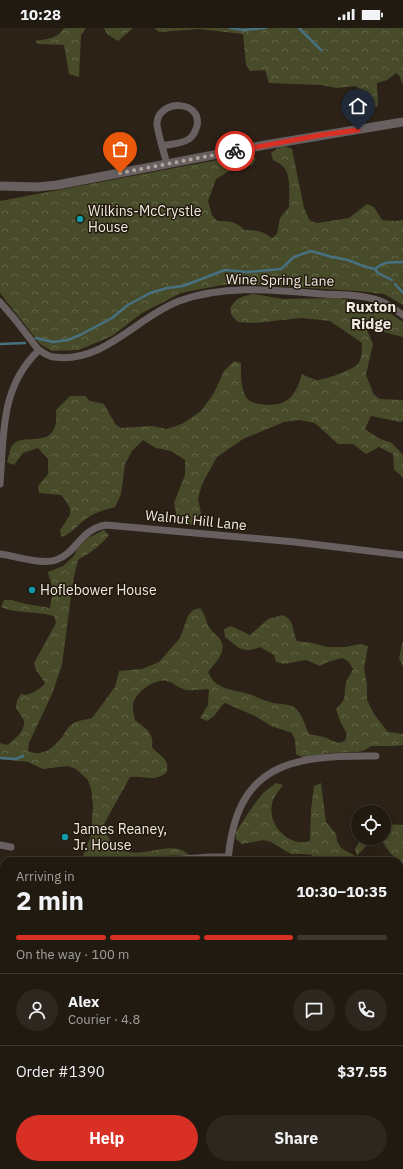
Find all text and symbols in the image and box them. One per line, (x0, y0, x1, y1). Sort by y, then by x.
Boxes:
text: 10:28 (20, 5, 61, 24)
pin (341, 89, 375, 130)
icon: home (347, 95, 369, 117)
courier (215, 131, 255, 171)
pin (103, 132, 137, 173)
icon: bag (109, 138, 131, 160)
icon: bike (224, 140, 246, 162)
place label: Wilkins-McCrystle House (88, 202, 202, 236)
marker: Wilkins-McCrystle House (75, 214, 85, 224)
street label: Wine Spring Lane (226, 270, 335, 290)
district label: Ruxton Ridge (346, 297, 396, 333)
street label: Walnut Hill Lane (144, 506, 248, 534)
place label: Hoflebower House (40, 581, 157, 599)
marker: Hoflebower House (27, 585, 37, 595)
map controls (351, 805, 391, 845)
button: locate (351, 805, 391, 845)
place label: James Reaney, Jr. House (73, 820, 167, 854)
marker: James Reaney, Jr. House (60, 832, 70, 842)
text: Arriving in (16, 868, 75, 885)
text: 10:30–10:35 (296, 882, 387, 901)
text: 2 min (16, 883, 84, 917)
text: On the way · 100 m (16, 946, 129, 963)
button: person (16, 989, 58, 1031)
button: chat (293, 989, 335, 1031)
button: phone (345, 989, 387, 1031)
text: Alex (68, 992, 99, 1011)
text: Courier · 4.8 (68, 1011, 140, 1028)
text: Order #1390 (16, 1062, 105, 1081)
text: $37.55 (337, 1062, 387, 1081)
button: Help (16, 1115, 198, 1161)
button: Share (206, 1115, 387, 1161)

